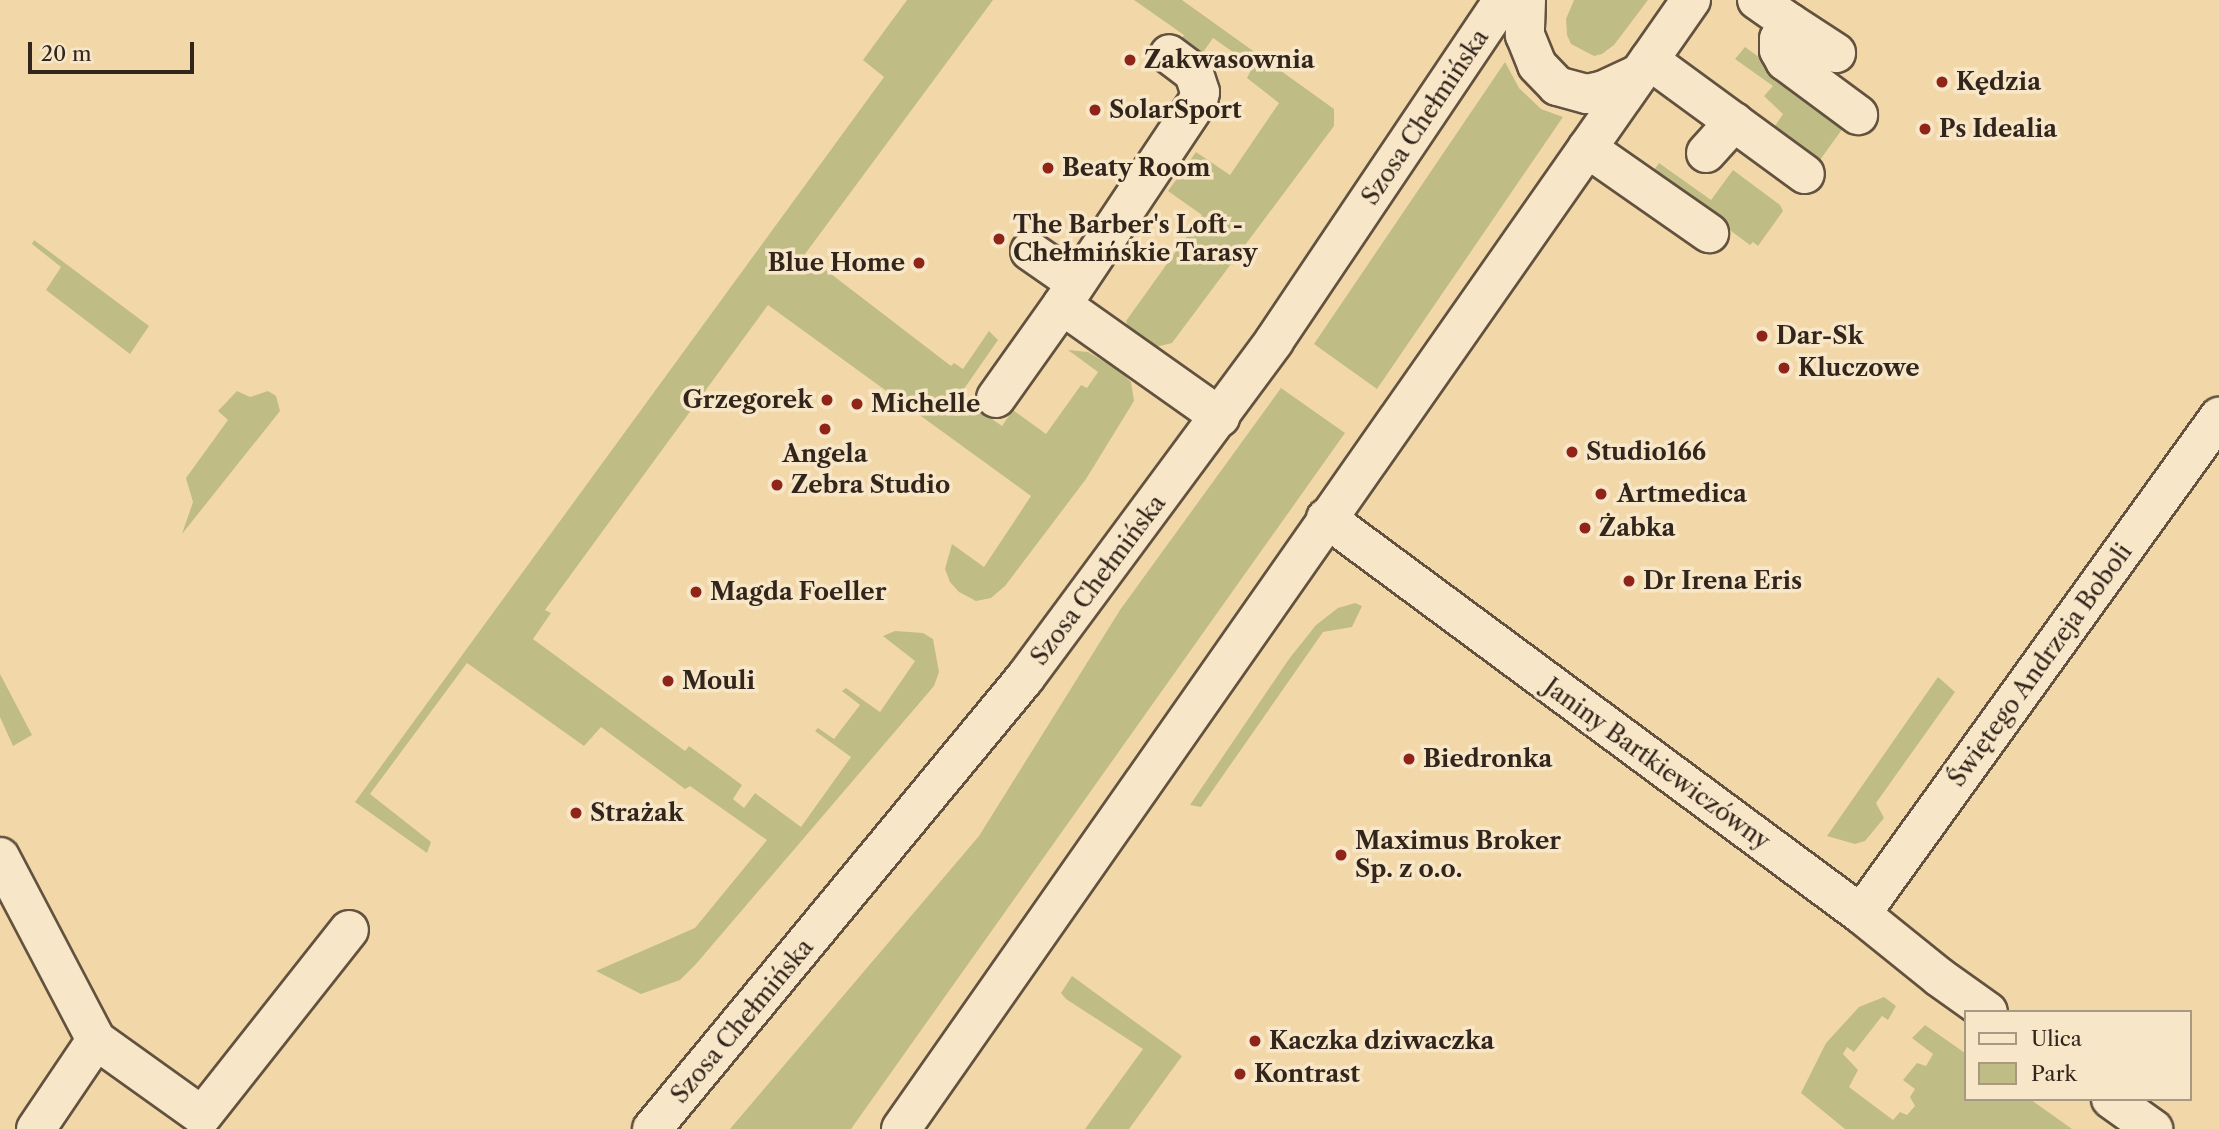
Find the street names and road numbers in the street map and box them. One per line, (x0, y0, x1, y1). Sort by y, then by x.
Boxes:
street label: Szosa Chełmińska (1355, 24, 1495, 210)
street label: Szosa Chełmińska (1025, 489, 1171, 671)
street label: Świętego Andrzeja Boboli (1942, 537, 2138, 793)
street label: Janiny Bartkiewiczówny (1538, 672, 1776, 856)
street label: Szosa Chełmińska (665, 933, 819, 1109)

